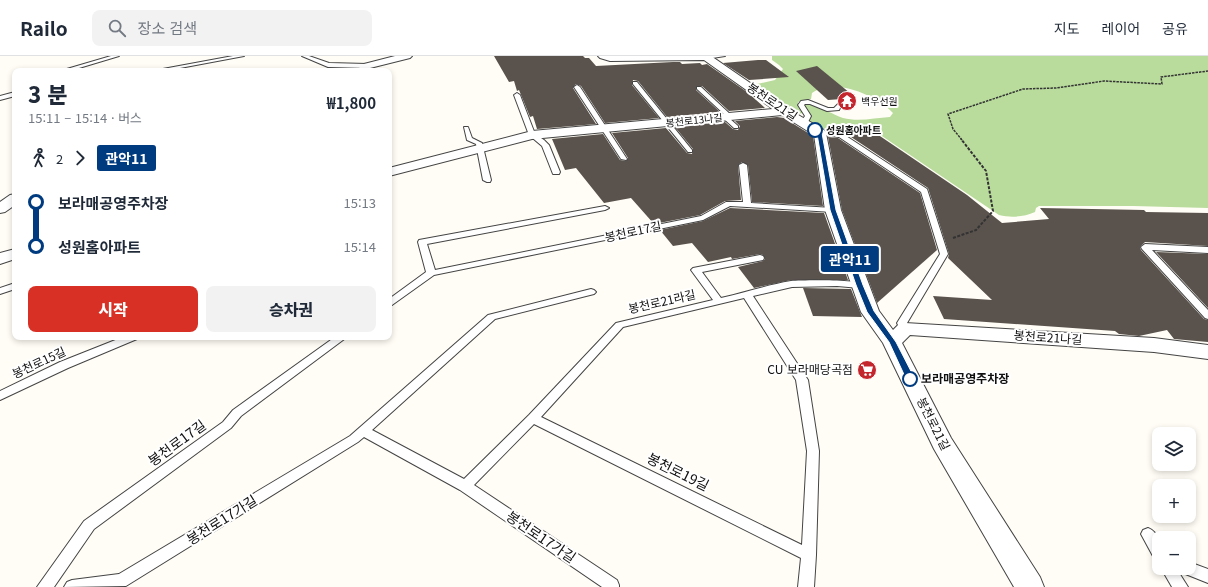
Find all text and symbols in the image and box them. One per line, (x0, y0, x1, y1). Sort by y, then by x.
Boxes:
search box (92, 10, 372, 46)
text: Railo (20, 14, 68, 41)
icon: search (106, 17, 128, 39)
text: 장소 검색 (138, 17, 197, 38)
text: 지도 (1054, 18, 1080, 38)
text: 레이어 (1102, 18, 1140, 38)
text: 공유 (1162, 18, 1188, 38)
text: 3 분 (28, 77, 68, 109)
street label: 봉천로21길 (744, 78, 801, 124)
temple icon: 백우선원 (836, 90, 858, 112)
text: ₩1,800 (327, 92, 376, 113)
place label: 백우선원 (861, 93, 898, 108)
text: 15:11 – 15:14 · 버스 (28, 108, 142, 127)
street label: 봉천로13나길 (665, 109, 723, 130)
marker: 성원홈아파트 (807, 122, 823, 138)
place label: 성원홈아파트 (826, 122, 881, 137)
icon: walk (28, 147, 50, 169)
icon: forward (69, 147, 91, 169)
text: 관악11 (105, 148, 148, 168)
text: 2 (56, 149, 63, 168)
text: 보라매공영주차장 (58, 192, 168, 213)
text: 15:13 (344, 193, 376, 212)
street label: 봉천로17길 (603, 216, 663, 245)
text: 성원홈아파트 (58, 236, 141, 257)
text: 15:14 (344, 237, 376, 256)
line badge: 관악11 (822, 246, 878, 272)
text: 관악11 (829, 249, 871, 269)
street label: 봉천로21라길 (626, 285, 697, 317)
button: 시작 (28, 286, 198, 332)
button: 승차권 (206, 286, 376, 332)
street label: 봉천로21나길 (1013, 326, 1083, 347)
street label: 봉천로15길 (9, 342, 68, 381)
supermarket icon: CU 보라매당곡점 (856, 359, 878, 381)
place label: CU 보라매당곡점 (767, 360, 853, 377)
place label: 보라매공영주차장 (921, 369, 1009, 386)
marker: 보라매공영주차장 (902, 371, 918, 387)
street label: 봉천로21길 (914, 394, 955, 453)
street label: 봉천로17길 (143, 414, 209, 470)
map controls (1152, 427, 1196, 575)
button: layers (1152, 427, 1196, 471)
street label: 봉천로19길 (644, 447, 713, 495)
button: + (1152, 479, 1196, 523)
street label: 봉천로17가길 (182, 489, 261, 549)
street label: 봉천로17가길 (503, 506, 580, 567)
button: − (1152, 531, 1196, 575)

